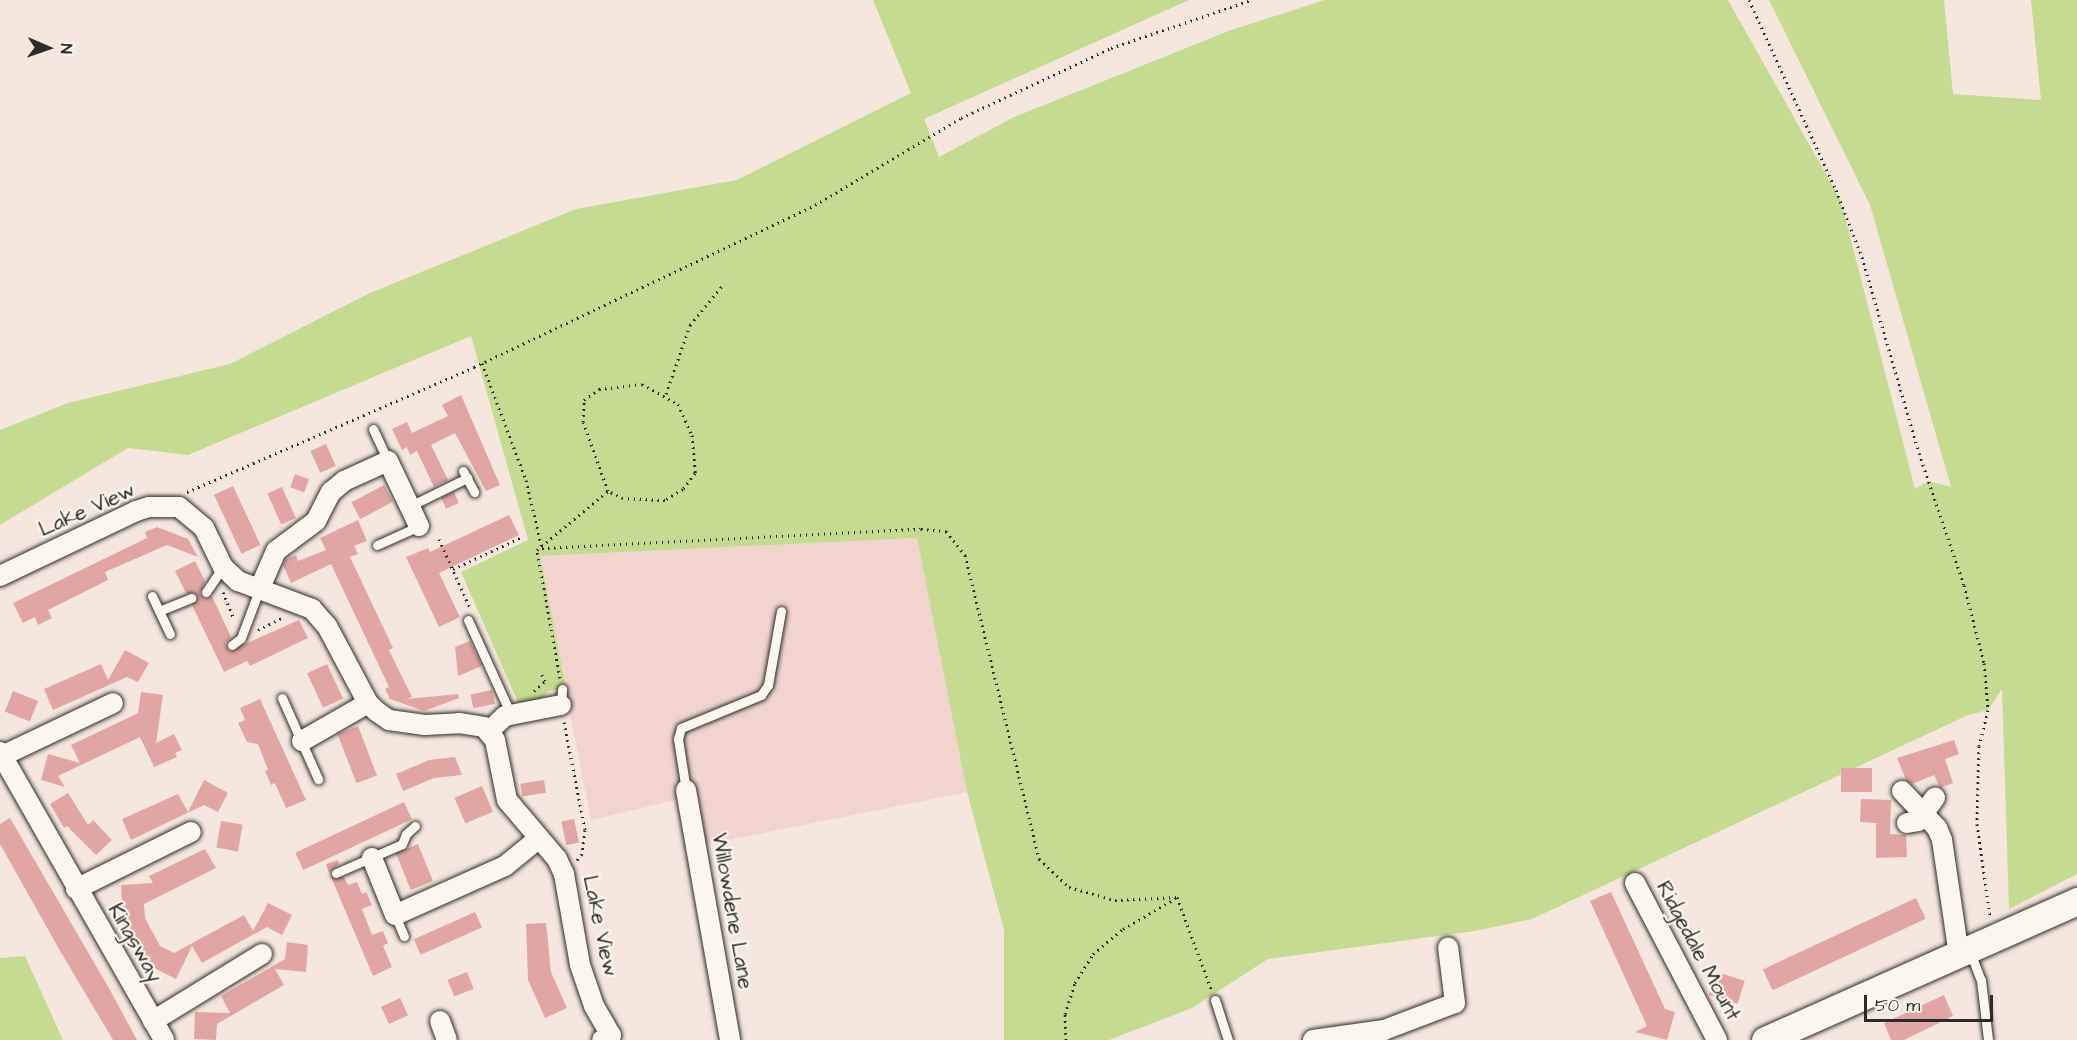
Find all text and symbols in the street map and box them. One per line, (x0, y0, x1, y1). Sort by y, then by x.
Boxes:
north arrow (18, 18, 78, 78)
text: N (55, 43, 77, 54)
street label: Lake View (35, 478, 139, 542)
street label: Willowdene Lane (706, 831, 758, 991)
street label: Lake View (577, 873, 623, 979)
street label: Ridgedale Mount (1651, 877, 1745, 1025)
street label: Kingsway (102, 899, 168, 987)
scale bar (1867, 983, 1996, 1021)
text: 50 m (1875, 993, 1920, 1018)

